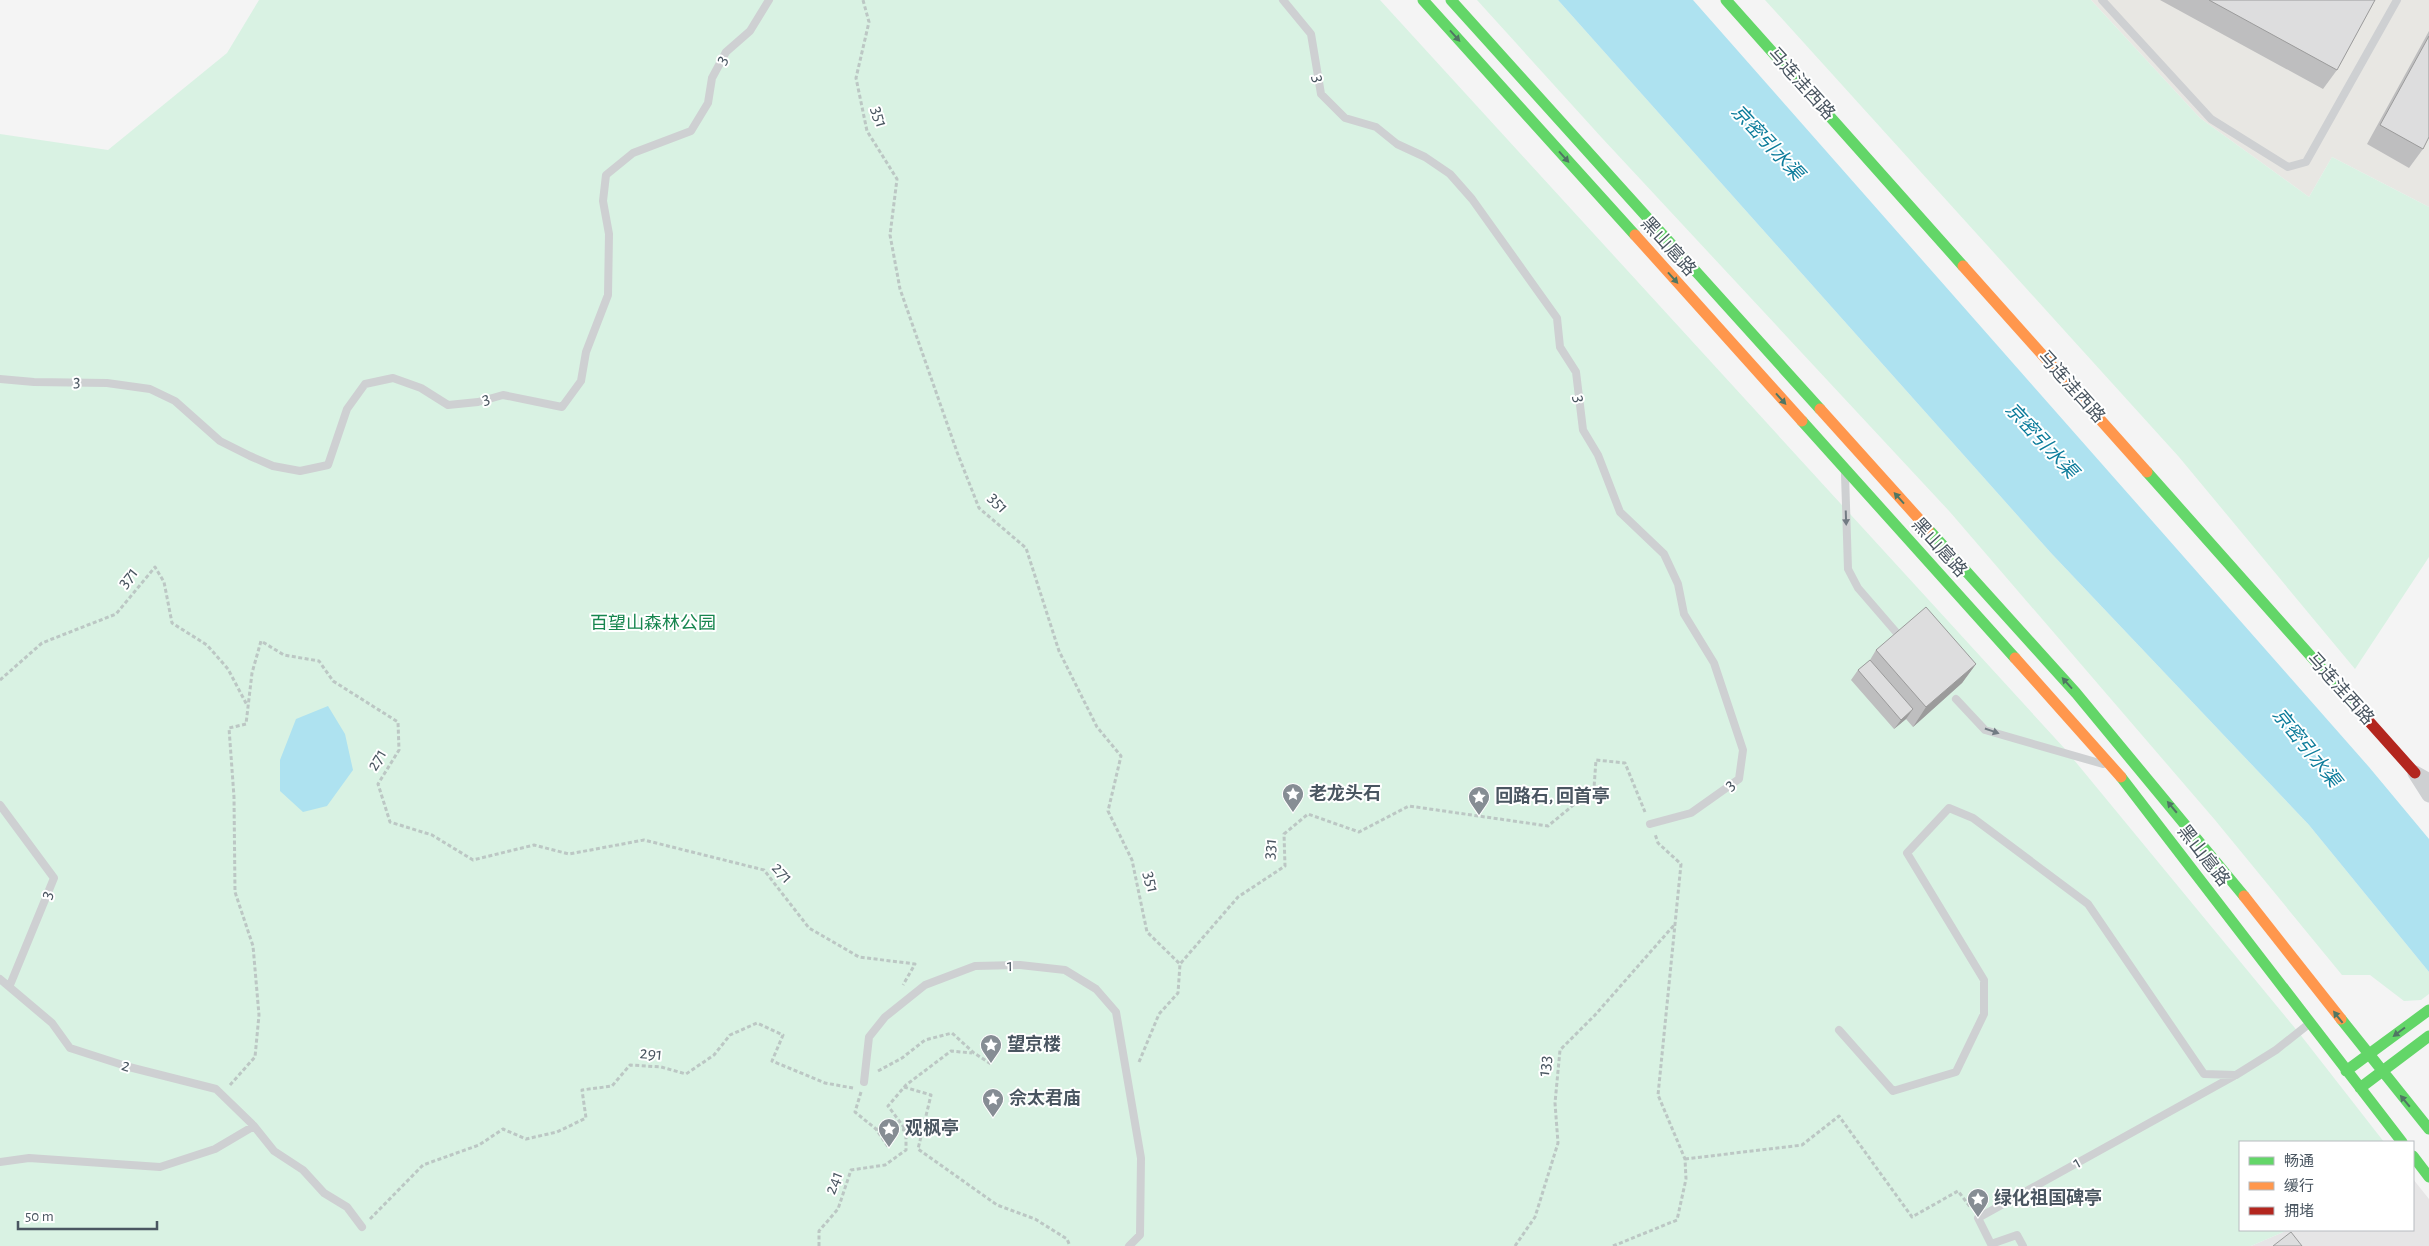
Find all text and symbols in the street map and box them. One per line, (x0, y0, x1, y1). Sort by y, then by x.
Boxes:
one-way arrow (1450, 30, 1461, 43)
street label: 马连洼西路 (1764, 43, 1839, 123)
street label: 3 (712, 52, 732, 68)
street label: 3 (1309, 74, 1327, 84)
water label: 京密引水渠 (1728, 100, 1810, 186)
street label: 351 (867, 104, 891, 130)
one-way arrow (1558, 150, 1570, 162)
street label: 黑山扈路 (1637, 213, 1700, 280)
one-way arrow (1667, 271, 1679, 283)
street label: 马连洼西路 (2034, 346, 2109, 426)
street label: 3 (73, 373, 81, 391)
street label: 3 (480, 389, 492, 409)
one-way arrow (1775, 392, 1787, 404)
street label: 3 (1570, 394, 1588, 404)
water label: 京密引水渠 (2002, 398, 2084, 484)
street label: 351 (984, 489, 1012, 517)
one-way arrow (1893, 492, 1905, 504)
one-way arrow (1843, 510, 1851, 526)
street label: 黑山扈路 (1908, 514, 1971, 581)
street label: 371 (114, 564, 142, 592)
park label: 百望山森林公园 (590, 613, 716, 633)
street label: 马连洼西路 (2303, 648, 2378, 728)
one-way arrow (2061, 678, 2073, 690)
water label: 京密引水渠 (2269, 704, 2347, 793)
one-way arrow (1984, 728, 1999, 736)
street label: 271 (364, 746, 390, 774)
street label: 3 (1721, 776, 1739, 794)
place icon: 老龙头石 (1281, 782, 1305, 813)
place label: 老龙头石 (1309, 783, 1381, 803)
place icon: 回路石, 回首亭 (1467, 785, 1491, 816)
place label: 回路石, 回首亭 (1495, 786, 1610, 806)
one-way arrow (2166, 802, 2178, 814)
street label: 黑山扈路 (2174, 821, 2234, 890)
street label: 331 (1260, 837, 1280, 861)
street label: 271 (768, 859, 796, 887)
street label: 351 (1140, 870, 1162, 894)
street label: 3 (37, 888, 57, 902)
street label: 1 (1007, 957, 1013, 975)
one-way arrow (2333, 1011, 2344, 1024)
one-way arrow (2393, 1027, 2406, 1038)
place icon: 望京楼 (979, 1033, 1003, 1064)
place label: 望京楼 (1007, 1034, 1061, 1054)
street label: 291 (639, 1044, 663, 1064)
street label: 133 (1535, 1054, 1555, 1078)
street label: 2 (119, 1056, 133, 1076)
place icon: 佘太君庙 (981, 1087, 1005, 1118)
place label: 佘太君庙 (1009, 1088, 1081, 1108)
one-way arrow (2400, 1094, 2411, 1107)
place icon: 观枫亭 (877, 1117, 901, 1148)
place label: 观枫亭 (905, 1118, 959, 1138)
legend (2239, 1141, 2414, 1231)
text: 畅通 (2284, 1153, 2314, 1169)
street label: 1 (2070, 1154, 2084, 1172)
street label: 241 (821, 1169, 847, 1197)
text: 缓行 (2284, 1178, 2314, 1194)
place icon: 绿化祖国碑亭 (1966, 1187, 1990, 1218)
place label: 绿化祖国碑亭 (1994, 1188, 2102, 1208)
scale bar (18, 1198, 156, 1230)
text: 拥堵 (2284, 1203, 2314, 1219)
text: 50 m (25, 1209, 54, 1224)

